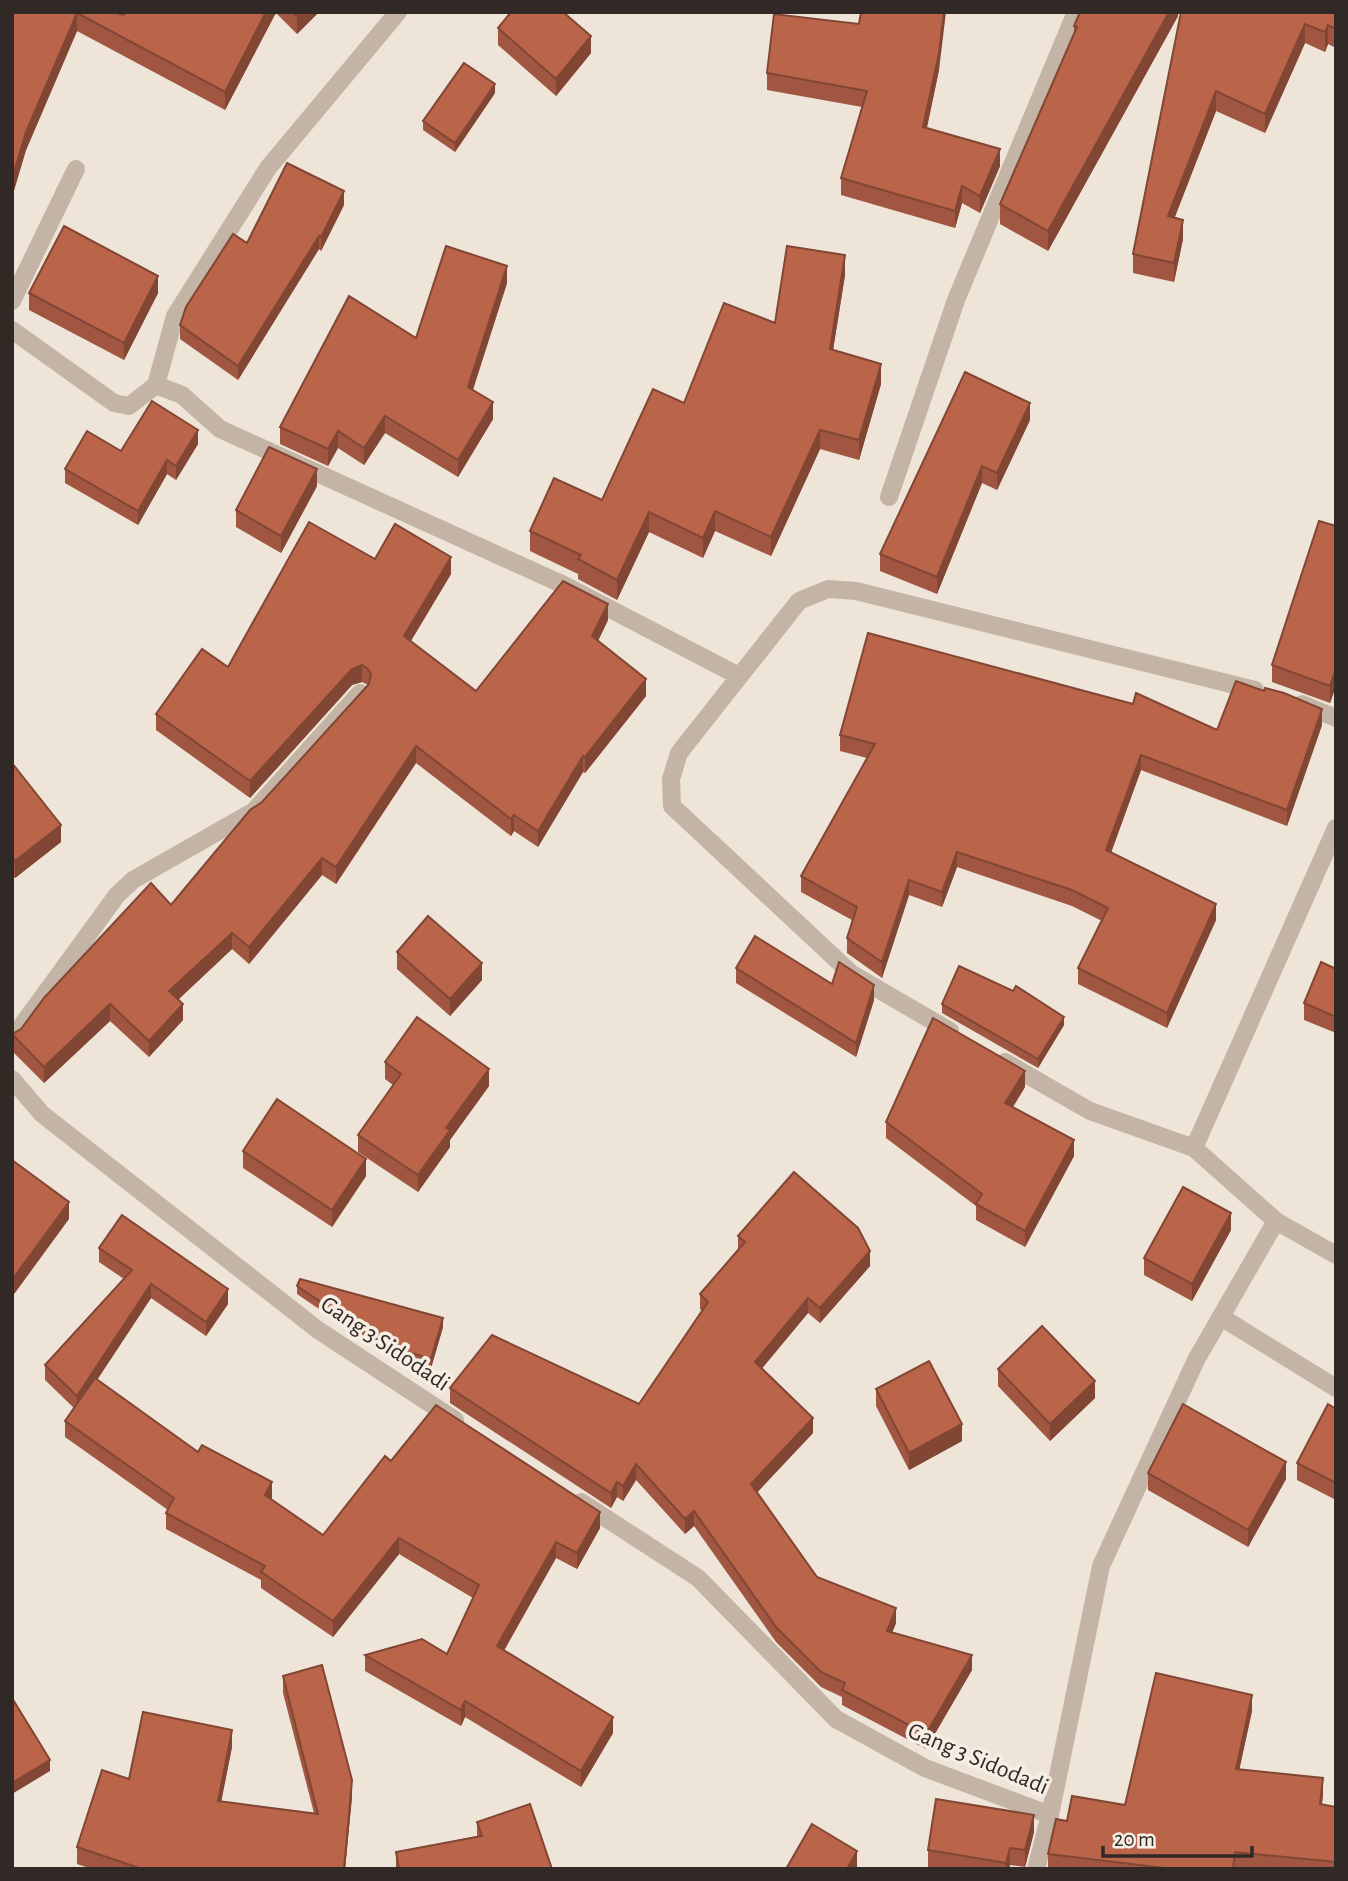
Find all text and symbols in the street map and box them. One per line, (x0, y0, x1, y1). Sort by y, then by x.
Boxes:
street label: Gang 3 Sidodadi (316, 1292, 454, 1396)
street label: Gang 3 Sidodadi (904, 1719, 1052, 1799)
scale bar (1103, 1814, 1252, 1858)
text: 20 m (1114, 1829, 1155, 1850)

